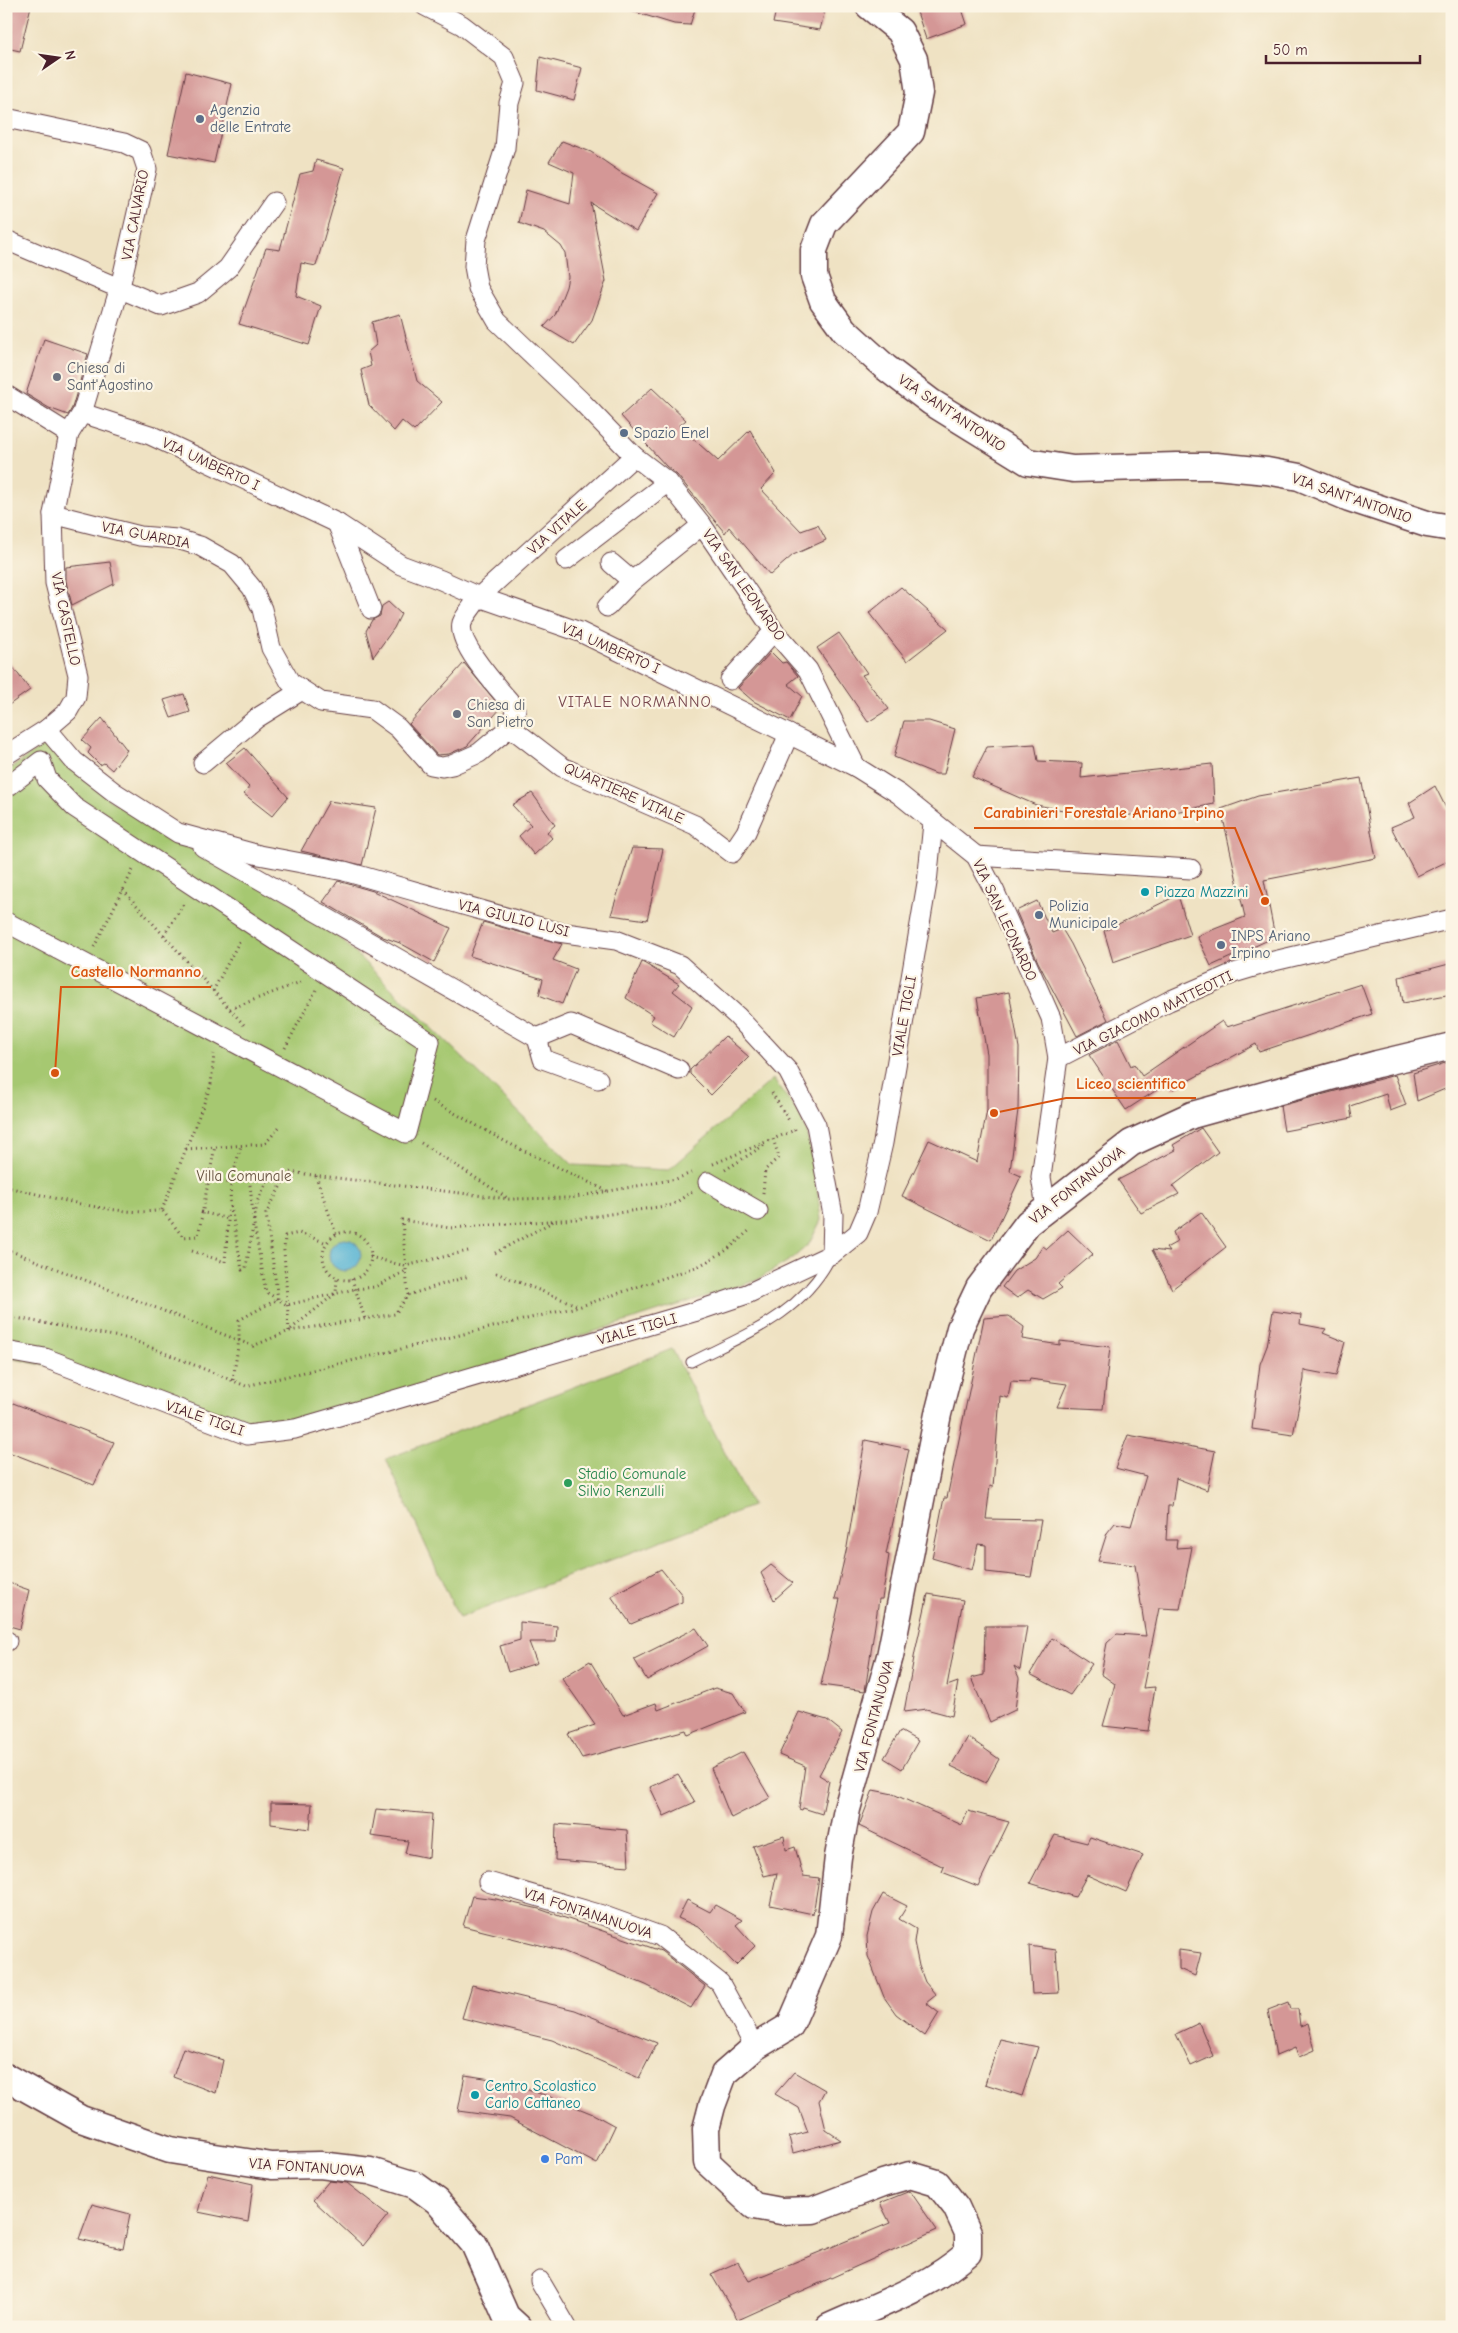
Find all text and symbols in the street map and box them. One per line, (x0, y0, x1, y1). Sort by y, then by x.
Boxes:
north arrow (32, 32, 82, 82)
scale bar (1266, 32, 1419, 64)
text: 50 m (1273, 41, 1308, 59)
text: N (61, 49, 79, 62)
place label: Agenzia delle Entrate (210, 101, 291, 136)
marker: Agenzia delle Entrate (194, 113, 206, 125)
street label: VIA CALVARIO (117, 168, 153, 262)
place label: Chiesa di Sant'Agostino (67, 359, 153, 394)
street label: VIA SANT'ANTONIO (895, 370, 1009, 456)
marker: Chiesa di Sant'Agostino (51, 371, 63, 383)
place label: Spazio Enel (634, 424, 709, 442)
marker: Spazio Enel (618, 427, 630, 439)
street label: VIA UMBERTO I (159, 434, 263, 494)
street label: VIA SANT'ANTONIO (1290, 469, 1414, 527)
street label: VIA VITALE (524, 496, 590, 558)
street label: VIA GUARDIA (100, 518, 192, 552)
street label: VIA SAN LEONARDO (699, 526, 789, 644)
street label: VIA CASTELLO (47, 571, 85, 667)
street label: VIA UMBERTO I (559, 618, 663, 678)
district label: VITALE NORMANNO (558, 693, 712, 711)
place label: Chiesa di San Pietro (467, 696, 534, 731)
marker: Chiesa di San Pietro (451, 708, 463, 720)
street label: QUARTIERE VITALE (561, 758, 687, 828)
callout: Carabinieri Forestale Ariano Irpino (974, 797, 1235, 828)
text: Carabinieri Forestale Ariano Irpino (983, 804, 1225, 822)
street label: VIA SAN LEONARDO (969, 856, 1041, 984)
place label: Piazza Mazzini (1155, 883, 1248, 901)
marker: Piazza Mazzini (1139, 886, 1151, 898)
street label: VIA GIULIO LUSI (457, 896, 571, 941)
place label: Polizia Municipale (1049, 897, 1119, 932)
marker: Polizia Municipale (1033, 909, 1045, 921)
place label: INPS Ariano Irpino (1231, 927, 1311, 962)
marker: INPS Ariano Irpino (1215, 939, 1227, 951)
callout: Castello Normanno (61, 956, 211, 987)
text: Castello Normanno (71, 963, 201, 981)
street label: VIA GIACOMO MATTEOTTI (1071, 967, 1236, 1059)
street label: VIALE TIGLI (888, 974, 920, 1058)
callout: Liceo scientifico (1066, 1067, 1196, 1098)
text: Liceo scientifico (1076, 1075, 1186, 1093)
street label: VIA FONTANUOVA (1026, 1142, 1129, 1228)
park label: Villa Comunale (197, 1167, 292, 1185)
street label: VIALE TIGLI (595, 1309, 679, 1349)
street label: VIALE TIGLI (163, 1396, 247, 1440)
place label: Stadio Comunale Silvio Renzulli (578, 1465, 687, 1500)
marker: Stadio Comunale Silvio Renzulli (562, 1477, 574, 1489)
street label: VIA FONTANUOVA (850, 1657, 898, 1774)
street label: VIA FONTANANUOVA (521, 1884, 655, 1942)
place label: Centro Scolastico Carlo Cattaneo (485, 2077, 597, 2112)
marker: Centro Scolastico Carlo Cattaneo (469, 2089, 481, 2101)
place label: Pam (555, 2150, 583, 2168)
marker: Pam (539, 2153, 551, 2165)
street label: VIA FONTANUOVA (248, 2154, 366, 2180)

